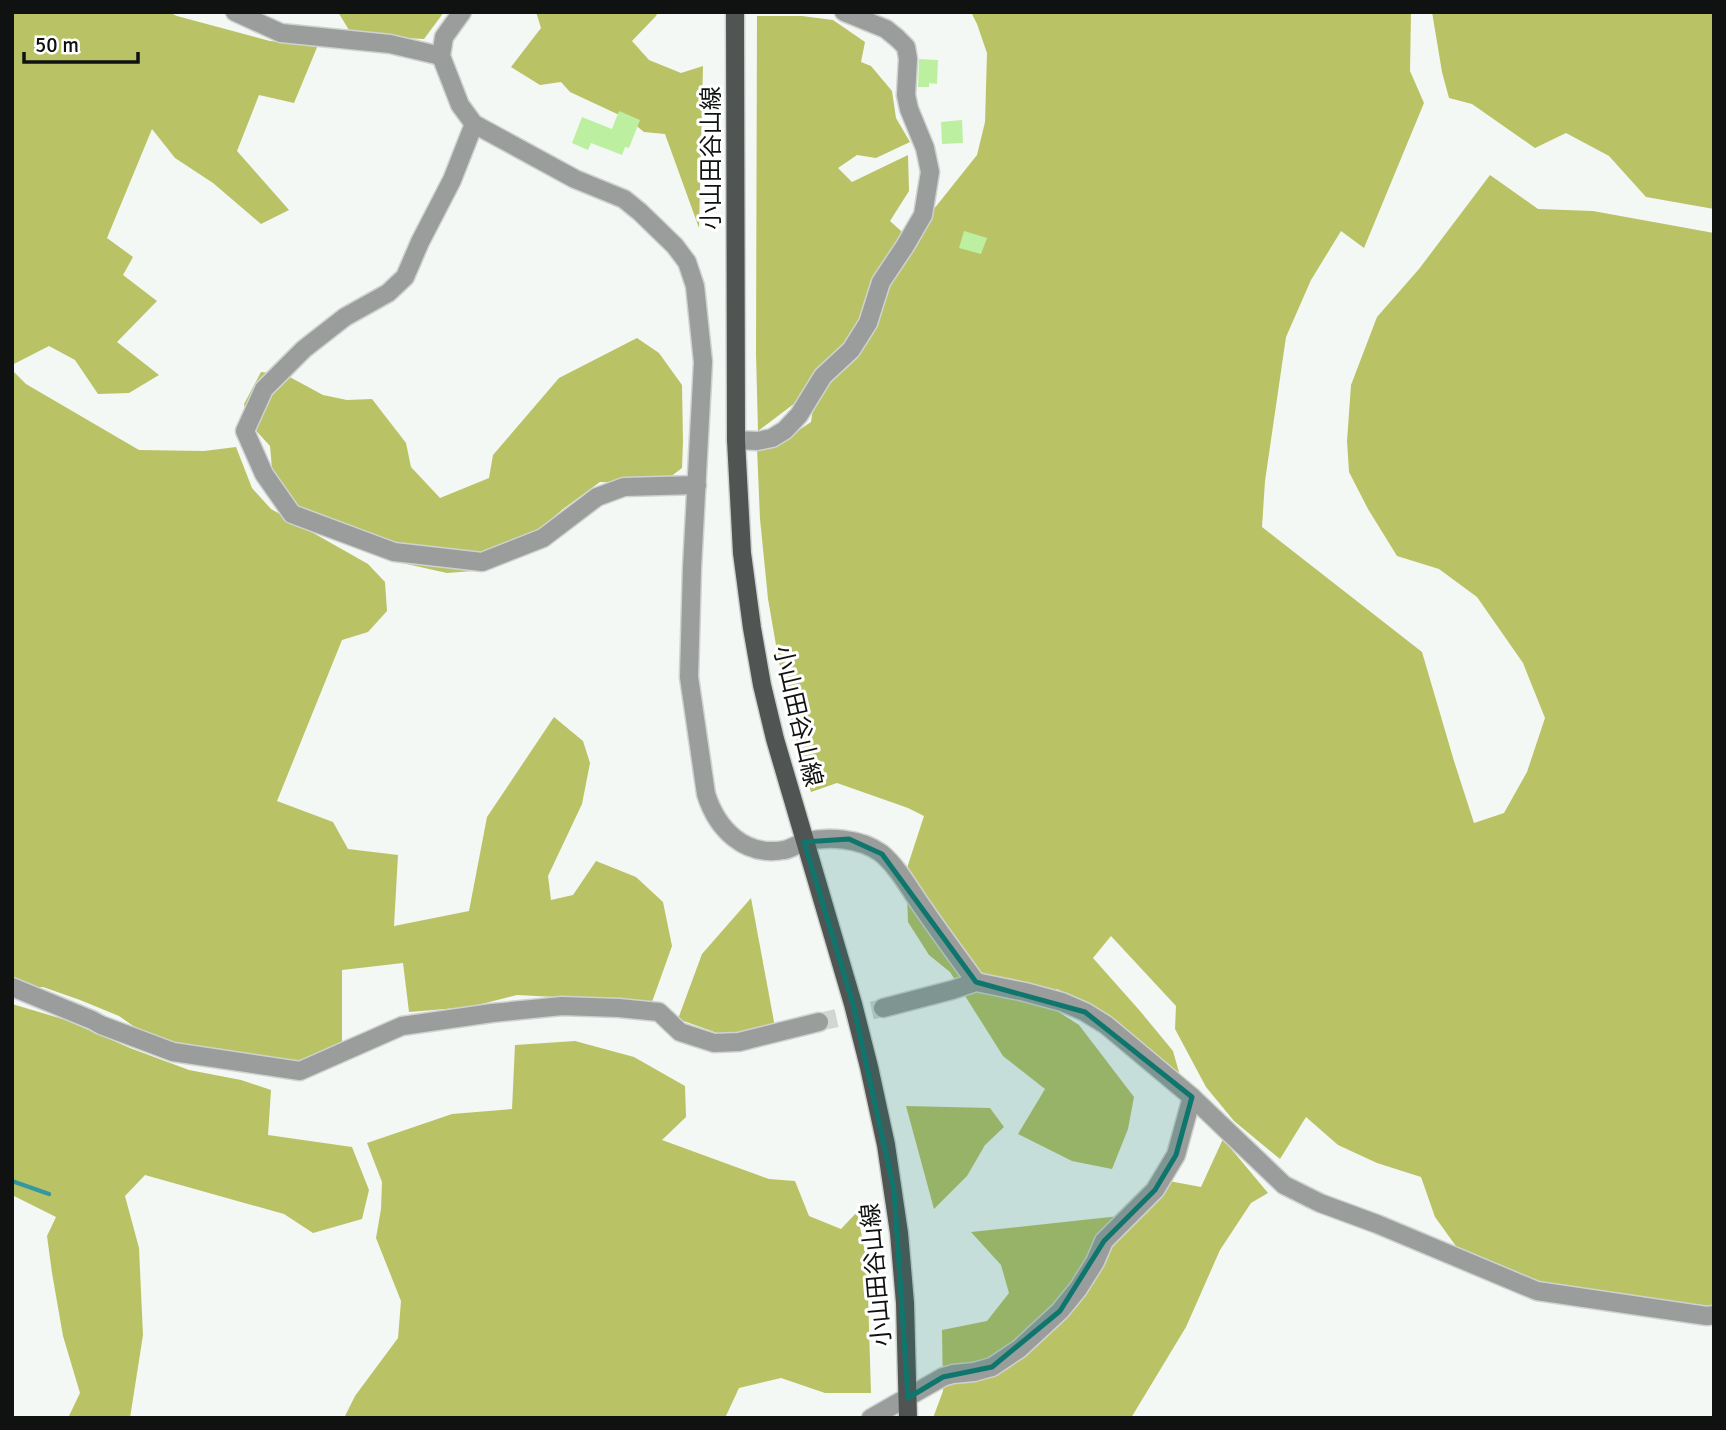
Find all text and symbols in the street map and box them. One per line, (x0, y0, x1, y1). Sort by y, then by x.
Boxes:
scale bar (24, 21, 138, 65)
text: 50 m (35, 32, 79, 58)
street label: 小山田谷山線 (696, 86, 726, 230)
street label: 小山田谷山線 (767, 642, 829, 790)
street label: 小山田谷山線 (855, 1202, 897, 1348)

